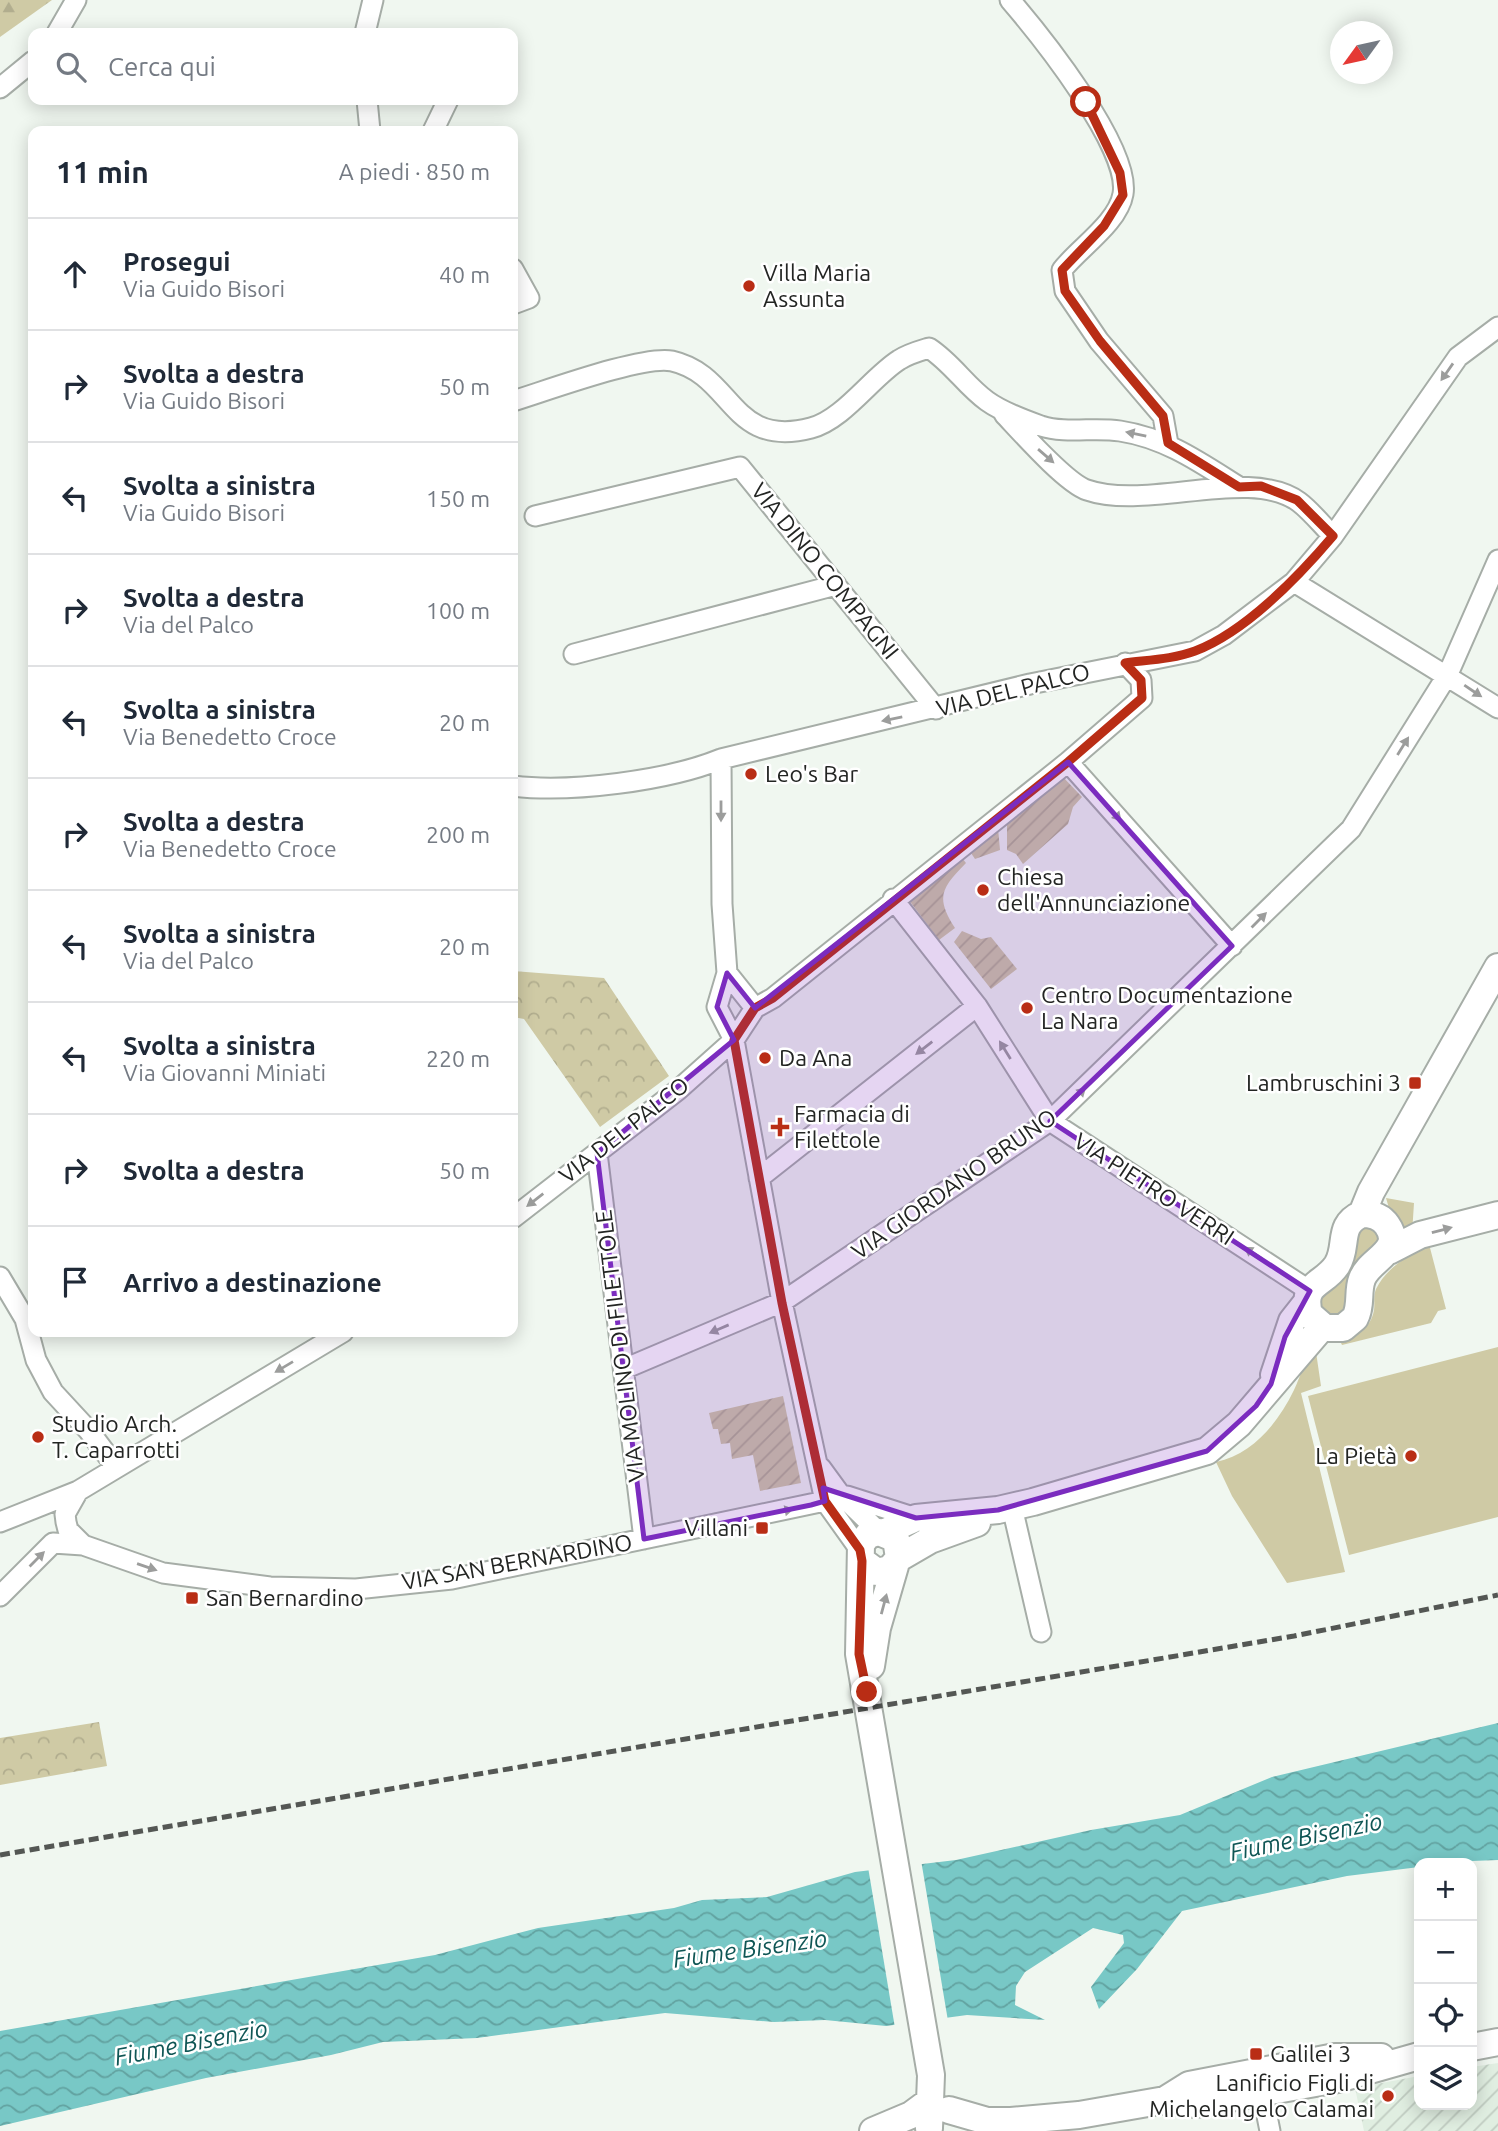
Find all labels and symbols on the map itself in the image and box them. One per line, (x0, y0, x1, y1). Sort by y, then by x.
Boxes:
north arrow (1330, 21, 1393, 84)
route start (1070, 86, 1101, 117)
place label: Villa Maria Assunta (763, 260, 871, 311)
marker: Villa Maria Assunta (741, 278, 757, 294)
one-way arrow (1440, 363, 1454, 381)
one-way arrow (1125, 429, 1147, 440)
one-way arrow (1037, 448, 1055, 464)
street label: VIA DINO COMPAGNI (747, 478, 904, 664)
street label: VIA DEL PALCO (934, 658, 1092, 721)
one-way arrow (1464, 684, 1482, 698)
one-way arrow (881, 714, 903, 725)
one-way arrow (1397, 736, 1410, 755)
place label: Leo's Bar (765, 761, 859, 786)
marker: Leo's Bar (743, 766, 759, 782)
one-way arrow (715, 800, 727, 822)
one-way arrow (1106, 804, 1122, 822)
place label: Chiesa dell'Annunciazione (997, 864, 1190, 915)
marker: Chiesa dell'Annunciazione (975, 882, 991, 898)
one-way arrow (1250, 912, 1267, 928)
place label: Centro Documentazione La Nara (1041, 982, 1293, 1033)
marker: Centro Documentazione La Nara (1019, 1000, 1035, 1016)
one-way arrow (999, 1040, 1012, 1060)
one-way arrow (915, 1041, 933, 1056)
place label: Da Ana (779, 1045, 852, 1070)
marker: Da Ana (757, 1050, 773, 1066)
place label: Lambruschini 3 (1246, 1070, 1401, 1095)
street label: VIA DEL PALCO (554, 1071, 693, 1188)
marker: Lambruschini 3 (1407, 1075, 1423, 1091)
one-way arrow (1069, 1086, 1086, 1103)
place label: Farmacia di Filettole (794, 1101, 910, 1152)
street label: VIA GIORDANO BRUNO (847, 1104, 1061, 1264)
marker: Farmacia di Filettole (772, 1119, 788, 1135)
street label: VIA PIETRO VERRI (1070, 1128, 1239, 1250)
one-way arrow (527, 1193, 545, 1208)
street label: VIA MOLINO DI FILETTOLE (590, 1209, 649, 1484)
one-way arrow (1432, 1224, 1453, 1234)
one-way arrow (1243, 1247, 1262, 1260)
one-way arrow (708, 1324, 729, 1335)
one-way arrow (275, 1360, 294, 1373)
place label: Studio Arch. T. Caparrotti (52, 1411, 180, 1462)
marker: Studio Arch. T. Caparrotti (30, 1429, 46, 1445)
place label: La Pietà (1315, 1443, 1397, 1468)
marker: La Pietà (1403, 1448, 1419, 1464)
one-way arrow (772, 1505, 794, 1516)
place label: Villani (684, 1515, 748, 1540)
marker: Villani (754, 1520, 770, 1536)
street label: VIA SAN BERNARDINO (400, 1529, 634, 1594)
one-way arrow (29, 1550, 46, 1567)
one-way arrow (137, 1562, 158, 1573)
place label: San Bernardino (206, 1585, 364, 1610)
marker: San Bernardino (184, 1590, 200, 1606)
one-way arrow (879, 1594, 889, 1615)
route end (851, 1676, 882, 1707)
water label: Fiume Bisenzio (1227, 1807, 1385, 1866)
water label: Fiume Bisenzio (671, 1924, 829, 1973)
water label: Fiume Bisenzio (112, 2014, 270, 2071)
place label: Galilei 3 (1270, 2041, 1351, 2066)
marker: Galilei 3 (1248, 2046, 1264, 2062)
place label: Lanificio Figli di Michelangelo Calamai (1149, 2070, 1374, 2121)
marker: Lanificio Figli di Michelangelo Calamai (1380, 2088, 1396, 2104)

